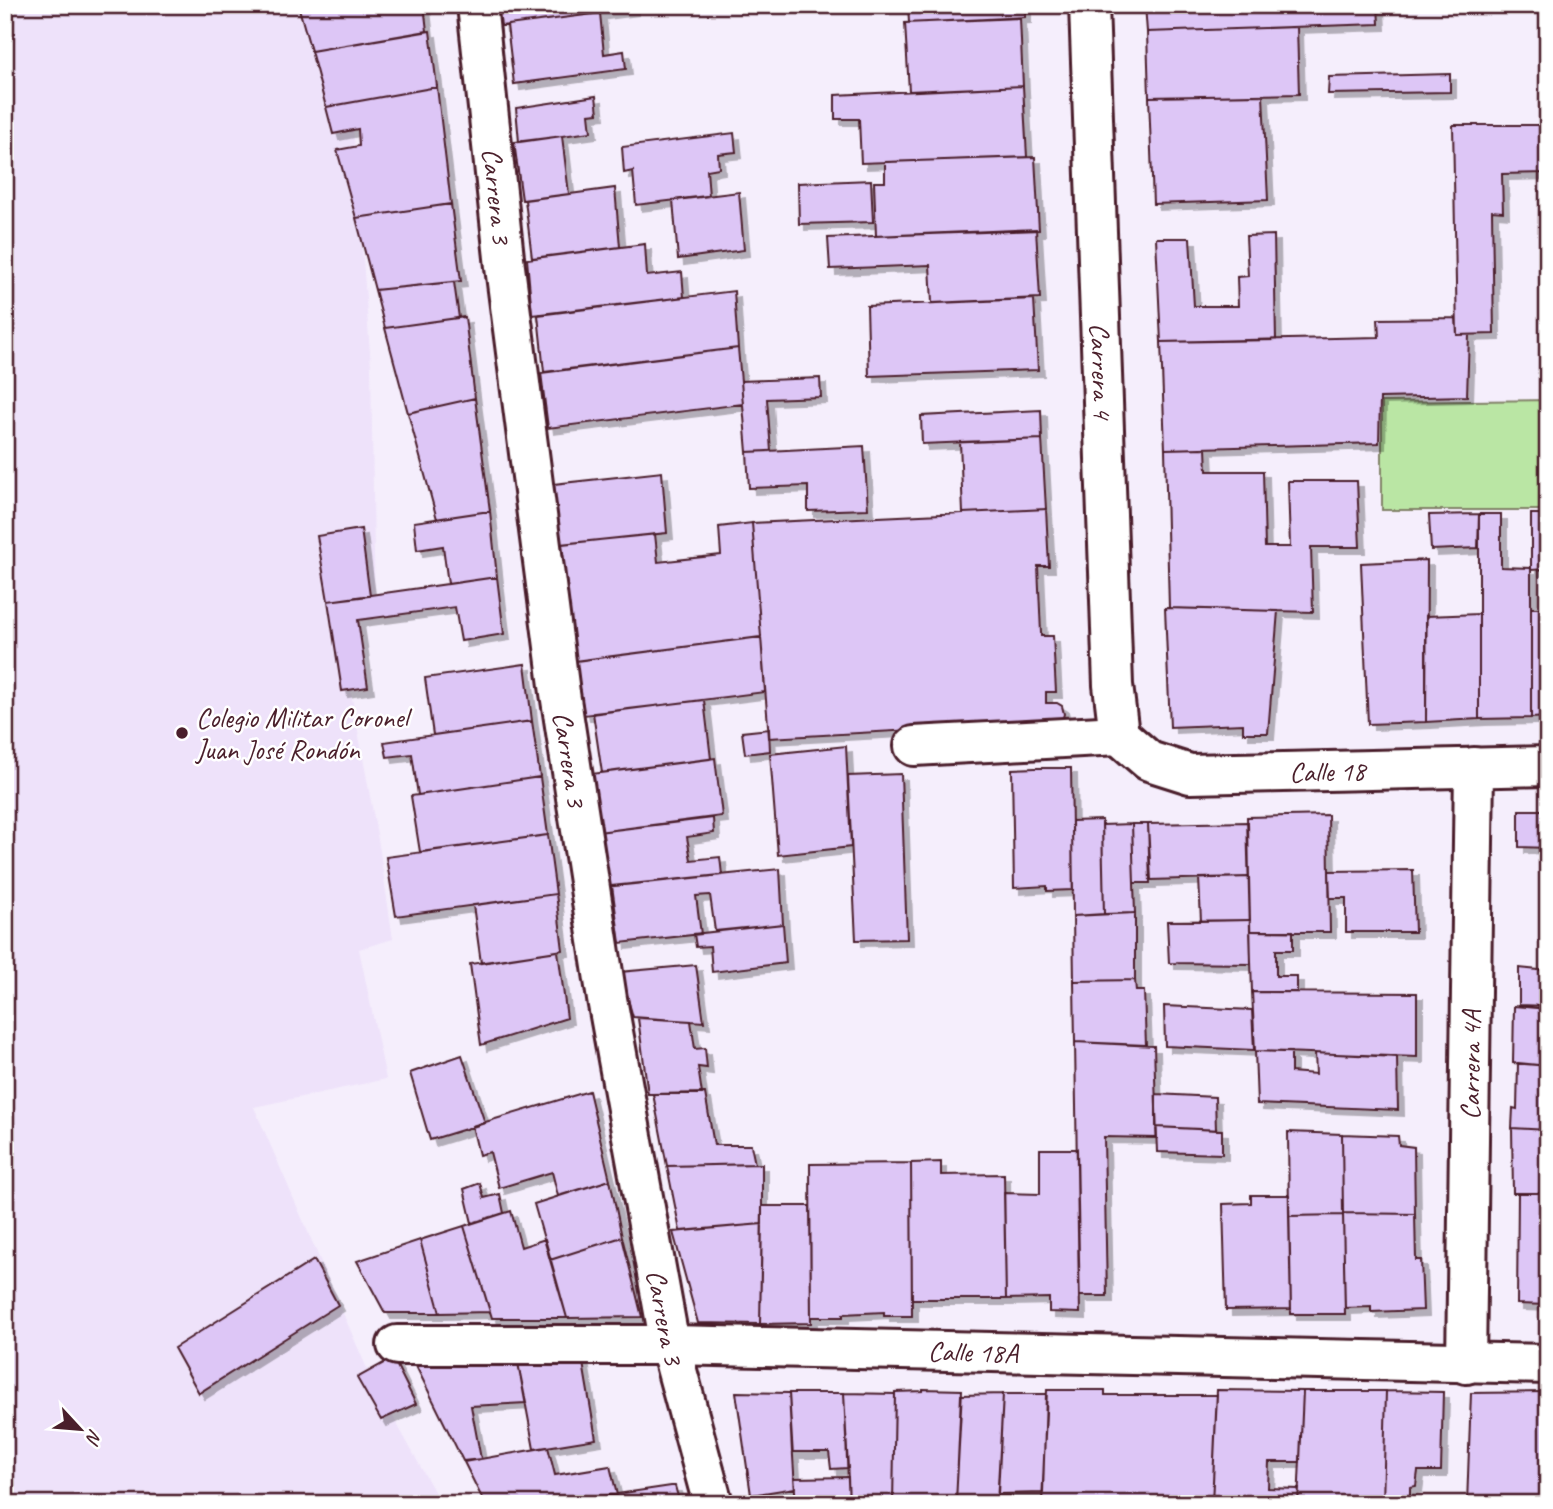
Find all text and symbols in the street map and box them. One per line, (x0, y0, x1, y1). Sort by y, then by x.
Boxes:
street label: Carrera 3 (475, 146, 520, 248)
street label: Carrera 4 (1083, 322, 1121, 422)
place label: Colegio Militar Coronel Juan José Rondón (194, 700, 413, 767)
street label: Carrera 3 (546, 709, 595, 812)
marker: Colegio Militar Coronel Juan José Rondón (174, 725, 190, 741)
street label: Calle 18 (1289, 753, 1368, 789)
street label: Carrera 4A (1452, 1008, 1488, 1120)
street label: Carrera 3 (639, 1267, 693, 1371)
street label: Calle 18A (928, 1333, 1020, 1370)
north arrow (46, 1394, 116, 1464)
text: N (80, 1425, 108, 1449)

